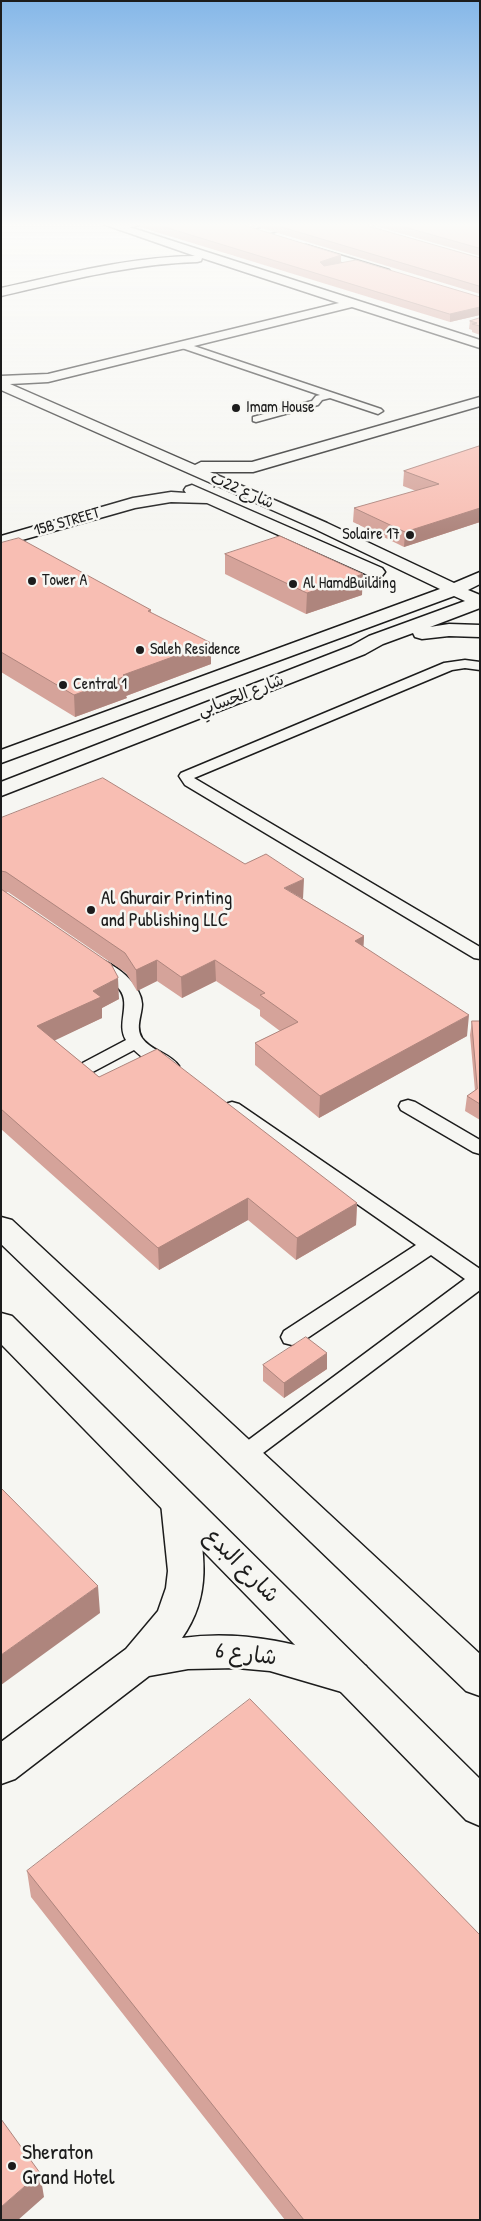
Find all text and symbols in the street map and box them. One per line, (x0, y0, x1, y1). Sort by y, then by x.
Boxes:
place label: Imam House (246, 398, 314, 418)
marker: Imam House (230, 402, 242, 414)
street label: شارع 22ب (207, 469, 277, 513)
street label: 15B STREET (32, 503, 102, 541)
place label: Solaire 17 (342, 525, 400, 545)
marker: Solaire 17 (404, 529, 416, 541)
place label: Tower A (42, 571, 87, 591)
place label: Al HamdBuilding (303, 574, 396, 594)
marker: Tower A (26, 575, 38, 587)
marker: Al HamdBuilding (287, 578, 299, 590)
place label: Saleh Residence (150, 640, 240, 660)
marker: Saleh Residence (134, 644, 146, 656)
street label: شارع الحسابي (195, 671, 287, 721)
place label: Central 1 (73, 675, 127, 695)
marker: Central 1 (57, 679, 69, 691)
place label: Al Ghurair Printing and Publishing LLC (101, 888, 232, 932)
marker: Al Ghurair Printing and Publishing LLC (85, 904, 97, 916)
street label: شارع البدع (198, 1523, 284, 1609)
street label: شارع 6 (214, 1638, 278, 1672)
place label: Sheraton Grand Hotel (22, 2140, 115, 2192)
marker: Sheraton Grand Hotel (6, 2160, 18, 2172)

